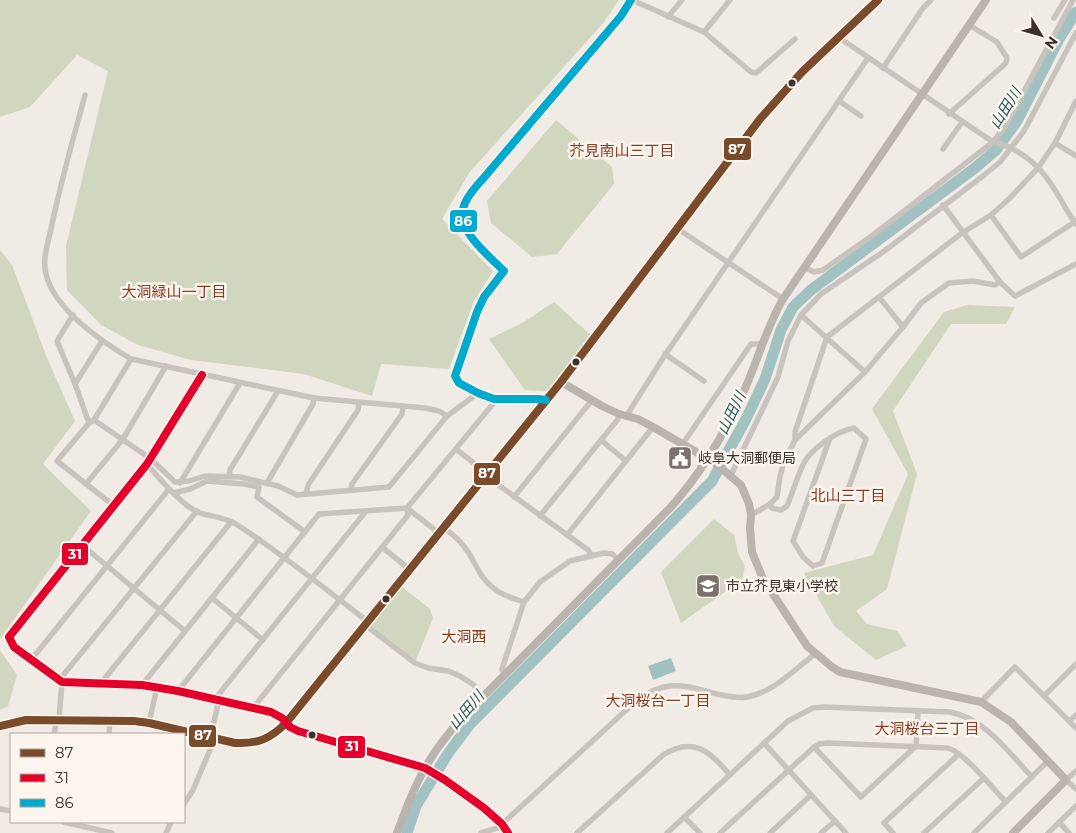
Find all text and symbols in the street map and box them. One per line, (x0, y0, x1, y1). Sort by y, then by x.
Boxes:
north arrow (1016, 10, 1066, 60)
text: N (1041, 33, 1062, 53)
unlabelled marker (787, 78, 797, 88)
water label: 山田川 (985, 82, 1026, 132)
line badge: 87 (723, 137, 752, 161)
text: 87 (728, 140, 746, 158)
district label: 芥見南山三丁目 (569, 141, 675, 160)
line badge: 86 (449, 209, 478, 233)
text: 86 (454, 212, 472, 230)
district label: 大洞緑山一丁目 (121, 282, 227, 301)
unlabelled marker (571, 357, 581, 367)
water label: 山田川 (713, 387, 750, 437)
public building icon: 岐阜大洞郵便局 (667, 445, 693, 471)
place label: 岐阜大洞郵便局 (698, 449, 796, 467)
line badge: 87 (473, 462, 501, 486)
text: 87 (478, 464, 496, 482)
district label: 北山三丁目 (810, 486, 886, 505)
line badge: 31 (61, 542, 89, 566)
text: 31 (67, 545, 82, 563)
school or university icon: 市立芥見東小学校 (695, 573, 721, 599)
place label: 市立芥見東小学校 (726, 577, 838, 595)
unlabelled marker (381, 594, 391, 604)
district label: 大洞西 (441, 627, 487, 646)
water label: 山田川 (444, 685, 489, 733)
district label: 大洞桜台一丁目 (605, 691, 711, 710)
district label: 大洞桜台三丁目 (874, 719, 980, 738)
line badge: 87 (188, 724, 217, 748)
text: 87 (194, 726, 212, 744)
unlabelled marker (307, 730, 317, 740)
legend (10, 733, 185, 823)
line badge: 31 (337, 735, 366, 759)
text: 31 (344, 737, 359, 755)
text: 87 (55, 743, 74, 762)
text: 31 (55, 768, 69, 787)
text: 86 (55, 793, 74, 812)

